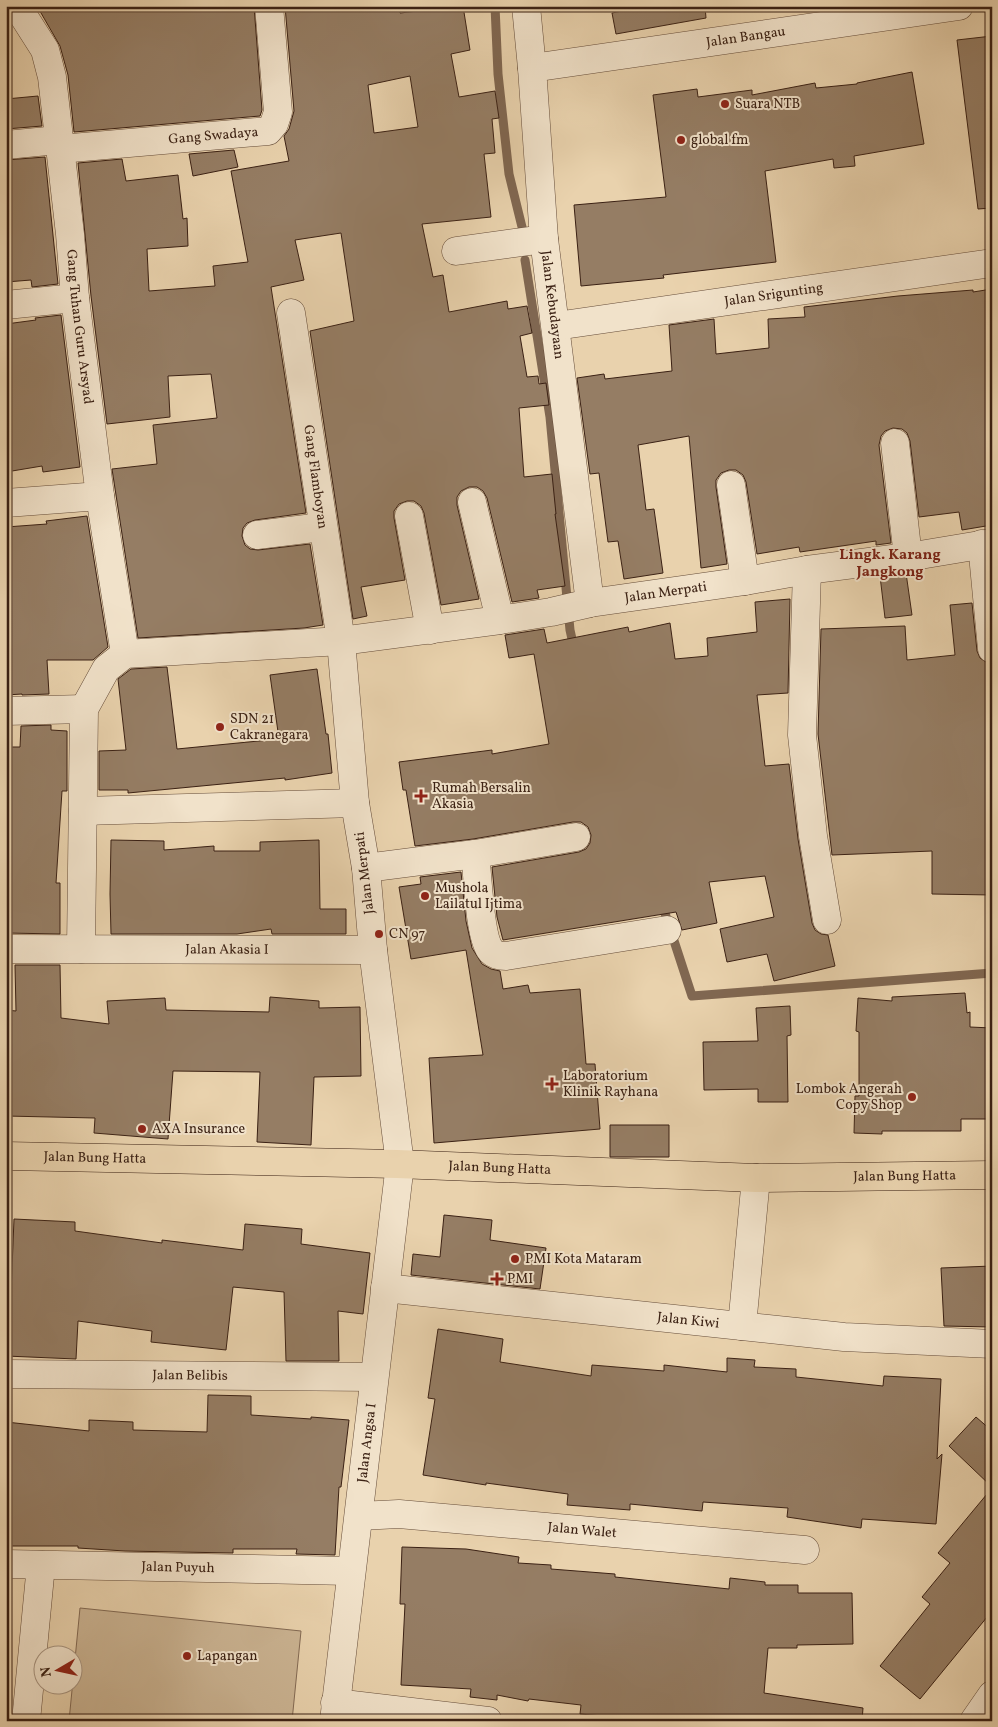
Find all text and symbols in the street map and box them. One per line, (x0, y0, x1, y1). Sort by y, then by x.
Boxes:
street label: Jalan Bangau (705, 22, 787, 52)
place label: Suara NTB (735, 95, 800, 114)
marker: Suara NTB (719, 98, 731, 110)
street label: Gang Swadaya (168, 122, 259, 149)
place label: global fm (691, 131, 748, 150)
marker: global fm (675, 134, 687, 146)
street label: Gang Tuhan Guru Arsyad (62, 249, 98, 405)
street label: Jalan Kebudayaan (536, 249, 569, 360)
street label: Jalan Srigunting (723, 278, 825, 311)
street label: Gang Flamboyan (298, 424, 332, 530)
district label: Lingk. Karang Jangkong (839, 545, 941, 583)
street label: Jalan Merpati (623, 577, 708, 607)
place label: SDN 21 Cakranegara (230, 710, 309, 745)
marker: SDN 21 Cakranegara (214, 721, 226, 733)
place label: Rumah Bersalin Akasia (432, 779, 531, 814)
marker: Rumah Bersalin Akasia (414, 789, 428, 803)
street label: Jalan Merpati (351, 831, 379, 915)
place label: Mushola Lailatul Ijtima (435, 879, 522, 914)
marker: Mushola Lailatul Ijtima (419, 890, 431, 902)
place label: CN 97 (389, 925, 426, 944)
marker: CN 97 (373, 928, 385, 940)
street label: Jalan Akasia I (185, 940, 269, 959)
place label: Laboratorium Klinik Rayhana (563, 1067, 658, 1102)
marker: Laboratorium Klinik Rayhana (545, 1077, 559, 1091)
place label: Lombok Angerah Copy Shop (796, 1080, 902, 1115)
marker: Lombok Angerah Copy Shop (906, 1091, 918, 1103)
place label: AXA Insurance (152, 1120, 246, 1139)
marker: AXA Insurance (136, 1123, 148, 1135)
street label: Jalan Bung Hatta (43, 1147, 147, 1168)
street label: Jalan Bung Hatta (448, 1157, 552, 1180)
street label: Jalan Bung Hatta (853, 1166, 956, 1186)
place label: PMI Kota Mataram (525, 1250, 642, 1269)
marker: PMI Kota Mataram (509, 1253, 521, 1265)
place label: PMI (507, 1270, 533, 1289)
marker: PMI (491, 1273, 503, 1285)
street label: Jalan Kiwi (656, 1308, 720, 1333)
street label: Jalan Belibis (152, 1366, 228, 1385)
street label: Jalan Angsa I (353, 1402, 381, 1484)
street label: Jalan Walet (547, 1518, 618, 1543)
street label: Jalan Puyuh (141, 1557, 215, 1578)
north arrow (32, 1644, 82, 1694)
place label: Lapangan (197, 1647, 258, 1666)
marker: Lapangan (181, 1650, 193, 1662)
text: N (36, 1665, 57, 1678)

